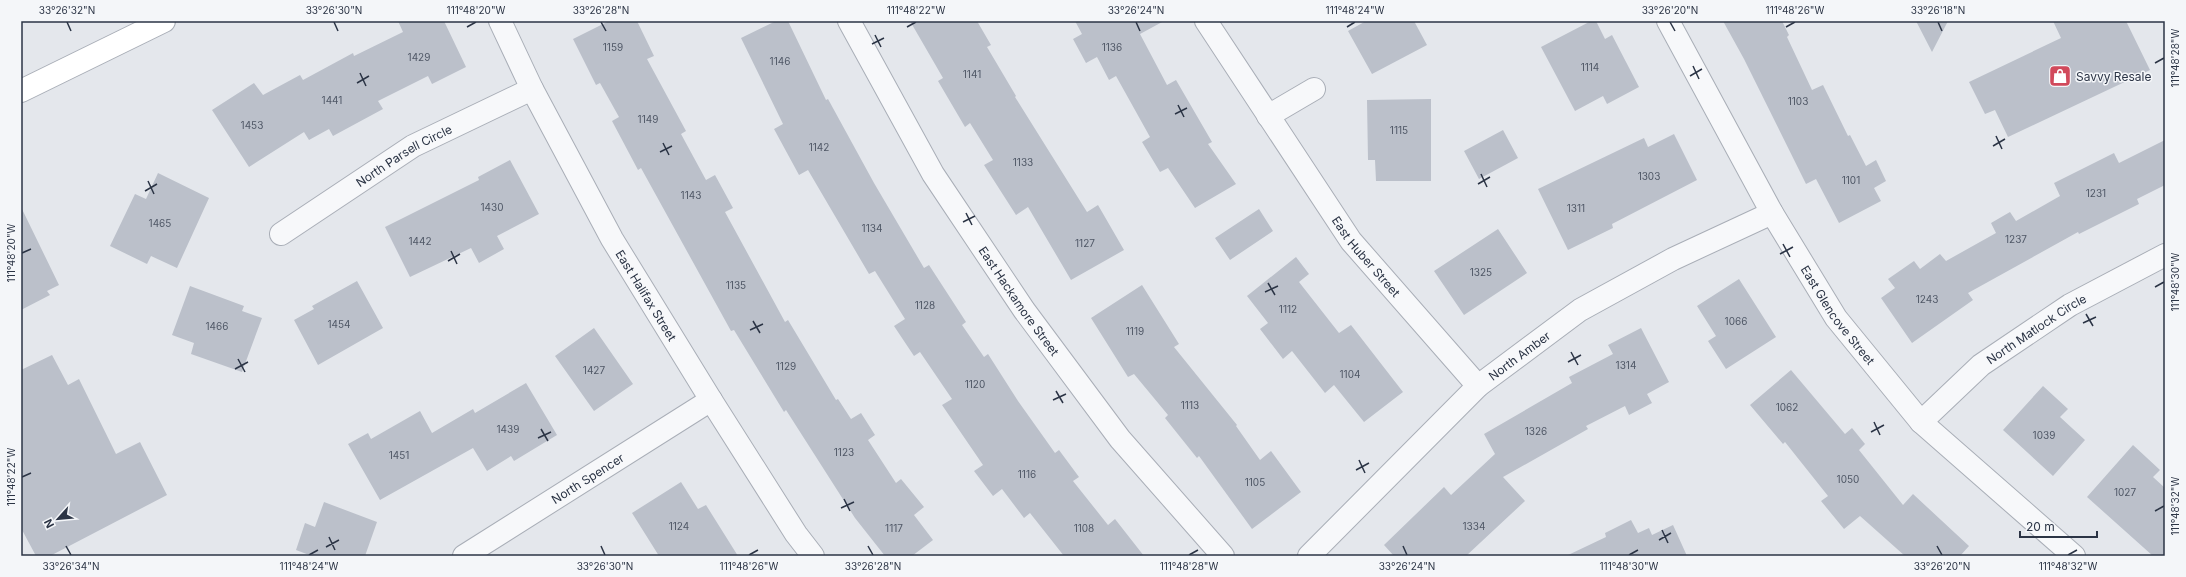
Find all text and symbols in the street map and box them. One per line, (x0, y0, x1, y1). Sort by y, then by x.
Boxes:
text: 33°26'32"N (39, 4, 95, 16)
text: 33°26'30"N (306, 4, 362, 16)
text: 111°48'20"W (447, 4, 506, 16)
text: 33°26'28"N (573, 4, 629, 16)
text: 111°48'22"W (887, 4, 945, 16)
text: 33°26'24"N (1108, 4, 1164, 16)
text: 111°48'24"W (1326, 4, 1385, 16)
text: 33°26'20"N (1642, 4, 1698, 16)
text: 111°48'26"W (1766, 4, 1825, 16)
text: 33°26'18"N (1911, 4, 1965, 16)
text: 111°48'28"W (2169, 28, 2181, 87)
house number: 1159 (603, 41, 623, 53)
house number: 1136 (1102, 41, 1122, 53)
house number: 1429 (408, 51, 430, 63)
house number: 1146 (770, 55, 790, 67)
house number: 1114 (1581, 61, 1599, 73)
shop icon: Savvy Resale (2047, 63, 2073, 89)
house number: 1141 (963, 68, 981, 80)
place label: Savvy Resale (2076, 69, 2151, 84)
house number: 1441 (322, 94, 342, 106)
house number: 1103 (1788, 95, 1808, 107)
house number: 1149 (638, 113, 658, 125)
house number: 1453 (241, 119, 263, 131)
street label: North Parsell Circle (353, 121, 454, 190)
house number: 1115 (1390, 124, 1408, 136)
house number: 1142 (809, 141, 829, 153)
house number: 1133 (1013, 156, 1033, 168)
house number: 1303 (1638, 170, 1660, 182)
house number: 1101 (1842, 174, 1860, 186)
house number: 1231 (2086, 187, 2106, 199)
house number: 1143 (681, 189, 701, 201)
house number: 1430 (480, 201, 504, 213)
house number: 1311 (1567, 202, 1585, 214)
street label: East Huber Street (1329, 213, 1404, 300)
house number: 1465 (149, 217, 171, 229)
house number: 1134 (862, 222, 882, 234)
text: 111°48'20"W (5, 223, 17, 282)
house number: 1237 (2005, 233, 2027, 245)
house number: 1442 (408, 235, 432, 247)
house number: 1127 (1075, 237, 1095, 249)
street label: East Hackamore Street (976, 243, 1063, 358)
street label: East Halifax Street (613, 247, 680, 343)
text: 111°48'30"W (2169, 252, 2181, 311)
street label: East Glencove Street (1798, 262, 1878, 368)
house number: 1325 (1470, 266, 1492, 278)
house number: 1135 (726, 279, 746, 291)
street label: North Matlock Circle (1983, 290, 2089, 367)
house number: 1243 (1916, 293, 1938, 305)
house number: 1128 (915, 299, 935, 311)
house number: 1112 (1279, 303, 1297, 315)
house number: 1066 (1725, 315, 1747, 327)
house number: 1454 (327, 318, 351, 330)
house number: 1466 (206, 320, 228, 332)
house number: 1119 (1126, 325, 1144, 337)
street label: North Amber (1485, 327, 1553, 383)
house number: 1314 (1616, 359, 1636, 371)
house number: 1129 (776, 360, 796, 372)
house number: 1427 (583, 364, 605, 376)
house number: 1104 (1340, 368, 1360, 380)
house number: 1120 (965, 378, 985, 390)
house number: 1113 (1181, 399, 1199, 411)
house number: 1062 (1776, 401, 1798, 413)
house number: 1439 (497, 423, 519, 435)
house number: 1326 (1525, 425, 1547, 437)
house number: 1039 (2033, 429, 2055, 441)
house number: 1123 (834, 446, 854, 458)
text: 111°48'22"W (5, 448, 17, 506)
house number: 1451 (389, 449, 409, 461)
street label: North Spencer (548, 449, 627, 507)
house number: 1116 (1018, 468, 1036, 480)
house number: 1050 (1837, 473, 1859, 485)
house number: 1105 (1245, 476, 1265, 488)
text: 111°48'32"W (2169, 476, 2181, 535)
house number: 1027 (2114, 486, 2136, 498)
north arrow (38, 499, 78, 539)
scale bar (2020, 513, 2097, 539)
text: N (41, 517, 57, 530)
text: 20 m (2026, 519, 2055, 534)
house number: 1124 (669, 520, 689, 532)
house number: 1334 (1463, 520, 1485, 532)
house number: 1117 (885, 522, 903, 534)
house number: 1108 (1074, 522, 1094, 534)
text: 33°26'34"N (43, 560, 99, 572)
text: 111°48'24"W (280, 560, 339, 572)
text: 33°26'30"N (577, 560, 633, 572)
text: 111°48'26"W (720, 560, 779, 572)
text: 33°26'28"N (845, 560, 901, 572)
text: 111°48'28"W (1160, 560, 1219, 572)
text: 33°26'24"N (1379, 560, 1435, 572)
text: 111°48'30"W (1600, 560, 1659, 572)
text: 33°26'20"N (1914, 560, 1970, 572)
text: 111°48'32"W (2039, 560, 2098, 572)

